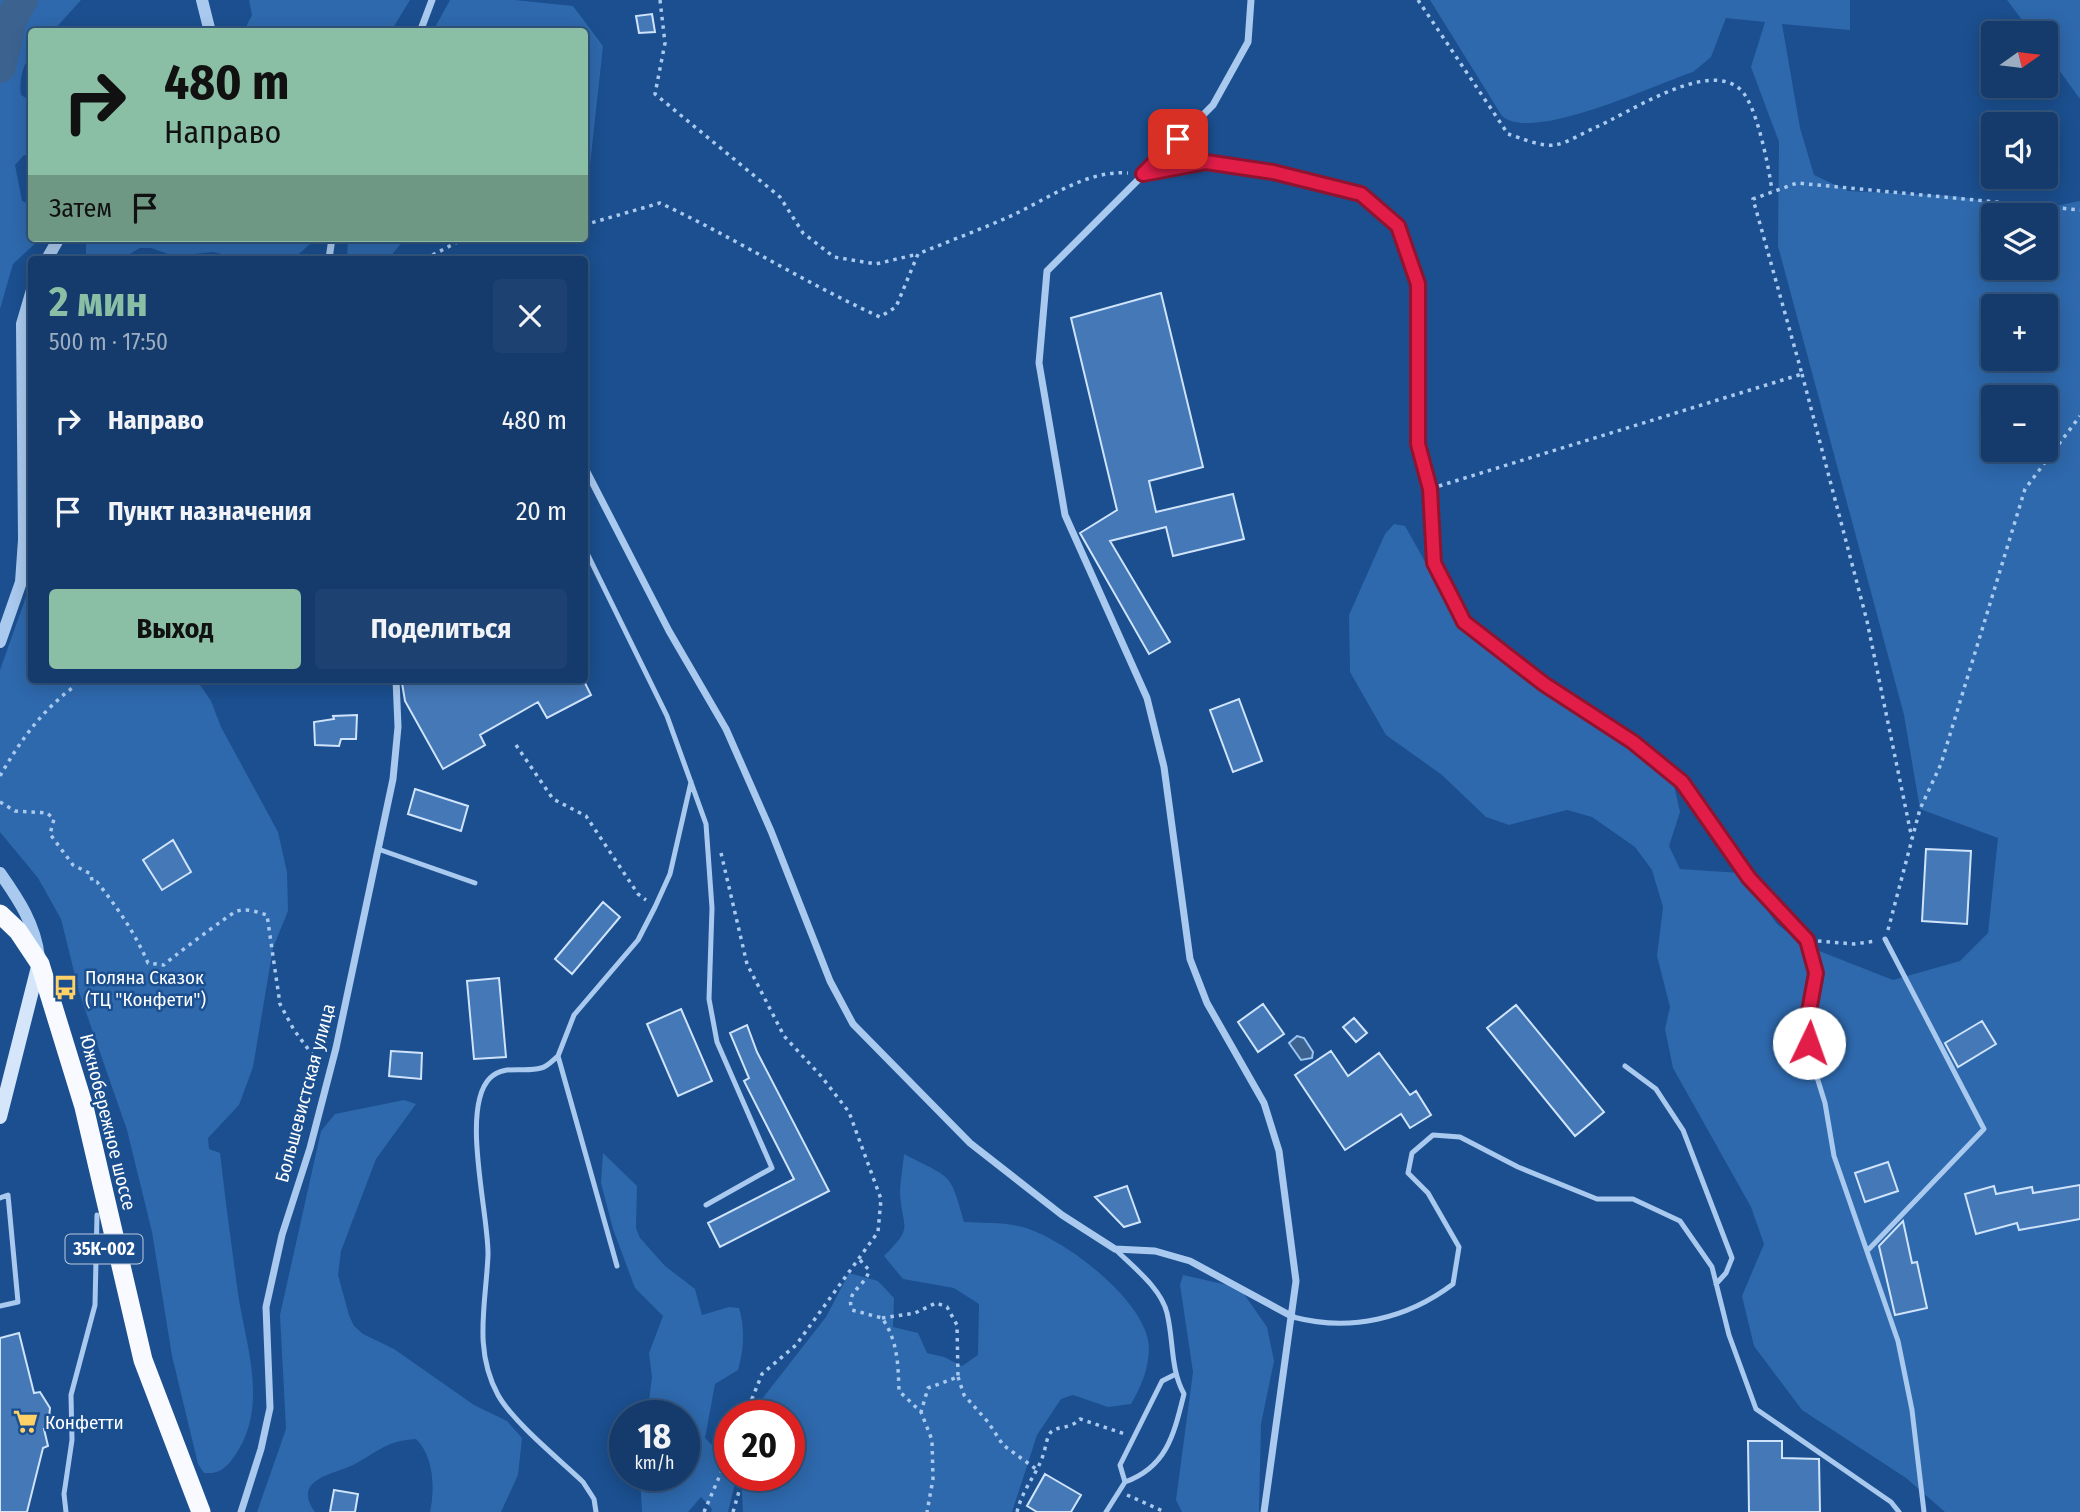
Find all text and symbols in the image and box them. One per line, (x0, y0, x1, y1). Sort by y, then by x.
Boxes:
north arrow (1981, 21, 2058, 98)
map controls (1981, 21, 2058, 462)
text: 480 m (164, 53, 289, 112)
icon: right (49, 56, 140, 147)
pin (1148, 109, 1208, 169)
button: sound (1981, 112, 2058, 189)
text: Направо (164, 113, 281, 151)
icon: arrive (1159, 120, 1197, 158)
icon: arrive (126, 189, 164, 227)
text: Затем (49, 193, 112, 224)
button: layers (1981, 203, 2058, 280)
text: 2 мин (49, 277, 148, 327)
button: close (493, 279, 567, 353)
button: + (1981, 294, 2058, 371)
text: 500 m · 17:50 (49, 328, 168, 356)
button: − (1981, 385, 2058, 462)
icon: right (49, 402, 87, 440)
text: Направо (108, 405, 204, 436)
text: 480 m (502, 405, 567, 436)
icon: arrive (49, 493, 87, 531)
text: Пункт назначения (108, 496, 312, 527)
text: 20 m (516, 496, 567, 527)
button: Выход (49, 589, 301, 669)
button: Поделиться (315, 589, 567, 669)
place label: Поляна Сказок (ТЦ "Конфети") (85, 966, 206, 1011)
bus stop icon: Поляна Сказок (ТЦ "Конфети") (51, 974, 79, 1002)
street label: Большевистская улица (270, 1001, 340, 1185)
position arrow (1772, 1006, 1846, 1080)
street label: Южнобережное шоссе (75, 1031, 141, 1213)
road number: 35К-002 (66, 1234, 142, 1264)
speed limit sign: 20 (714, 1400, 805, 1491)
supermarket icon: Конфетти (11, 1408, 39, 1436)
place label: Конфетти (45, 1411, 124, 1434)
text: 18 (638, 1415, 671, 1457)
text: km/h (634, 1452, 675, 1474)

